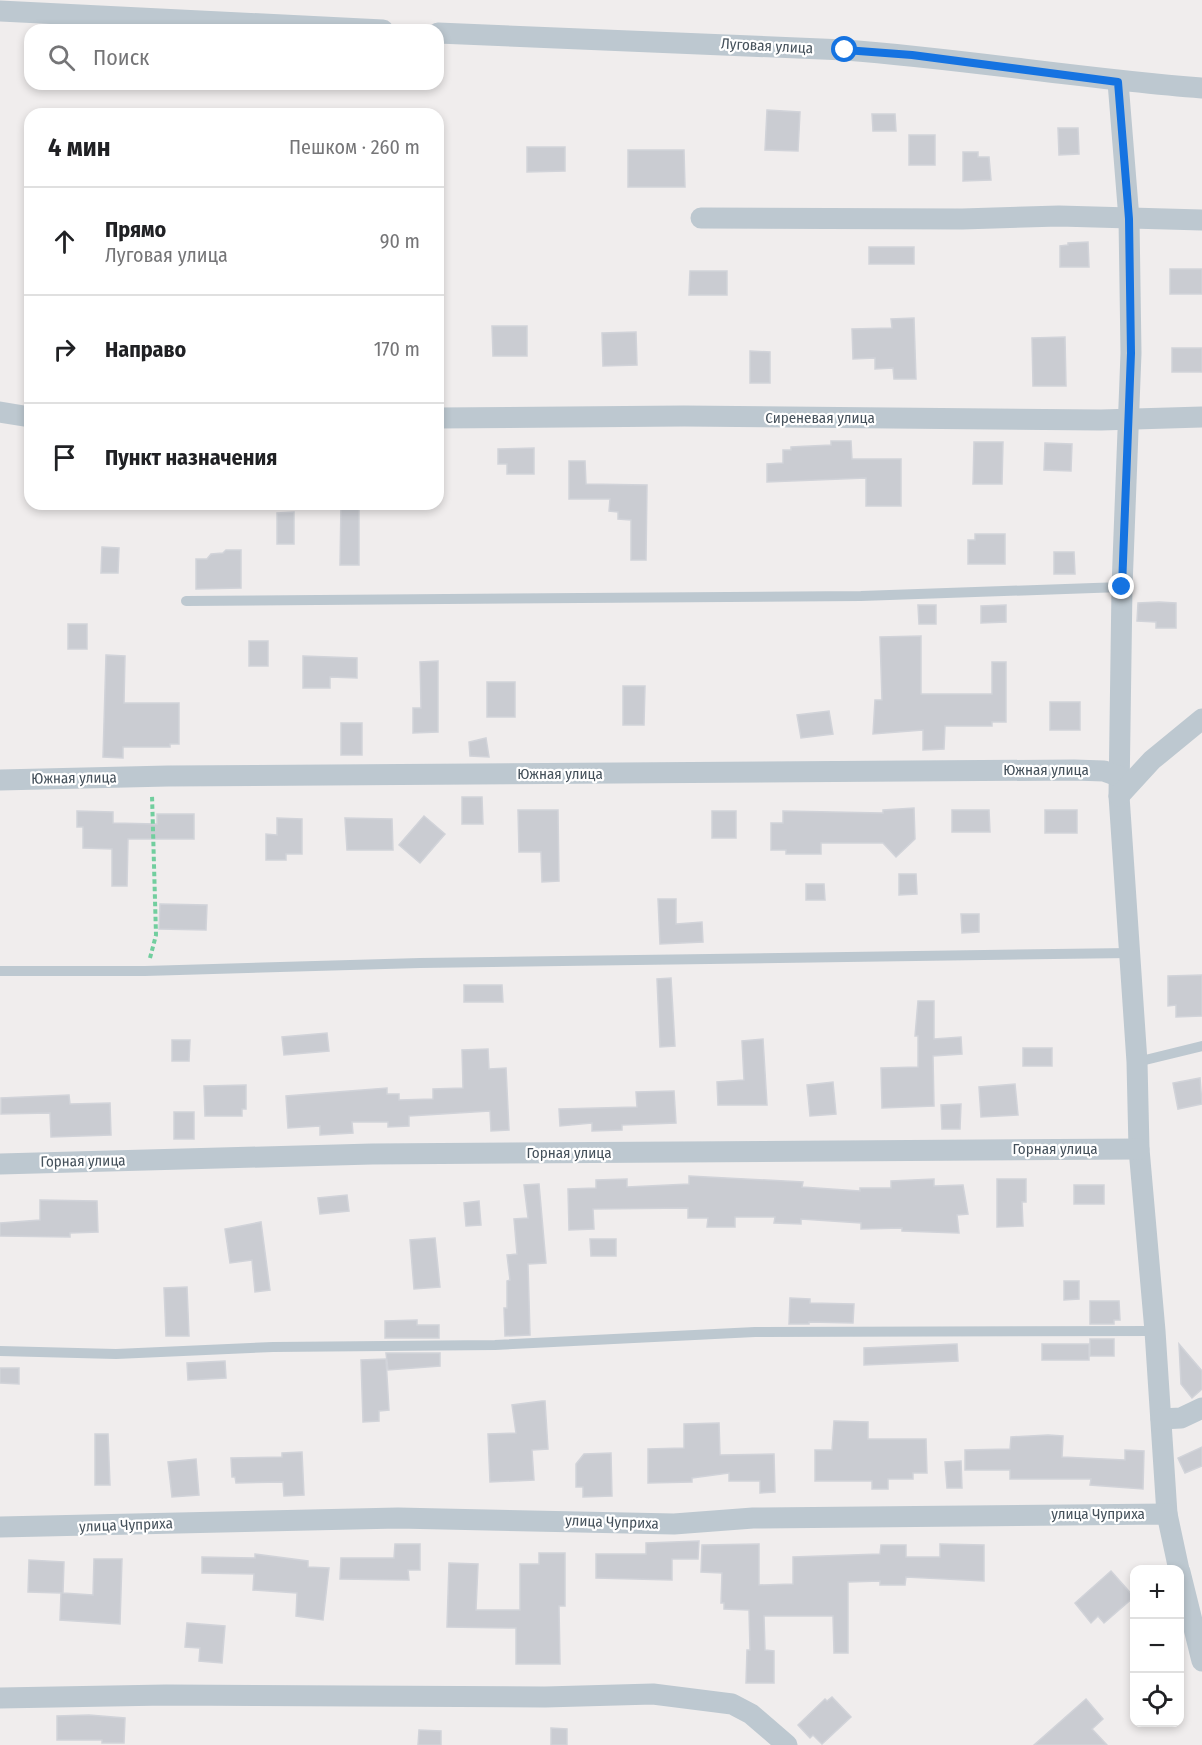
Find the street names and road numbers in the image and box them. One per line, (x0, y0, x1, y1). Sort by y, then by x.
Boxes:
street label: Луговая улица (721, 35, 813, 57)
street label: Сиреневая улица (765, 409, 875, 427)
street label: Южная улица (1003, 761, 1089, 779)
street label: Южная улица (517, 765, 603, 783)
street label: Южная улица (31, 768, 117, 788)
street label: Горная улица (1012, 1140, 1098, 1158)
street label: Горная улица (526, 1144, 612, 1162)
street label: Горная улица (40, 1151, 126, 1171)
street label: улица Чуприха (1051, 1505, 1145, 1523)
street label: улица Чуприха (565, 1511, 659, 1533)
street label: улица Чуприха (79, 1514, 173, 1536)

